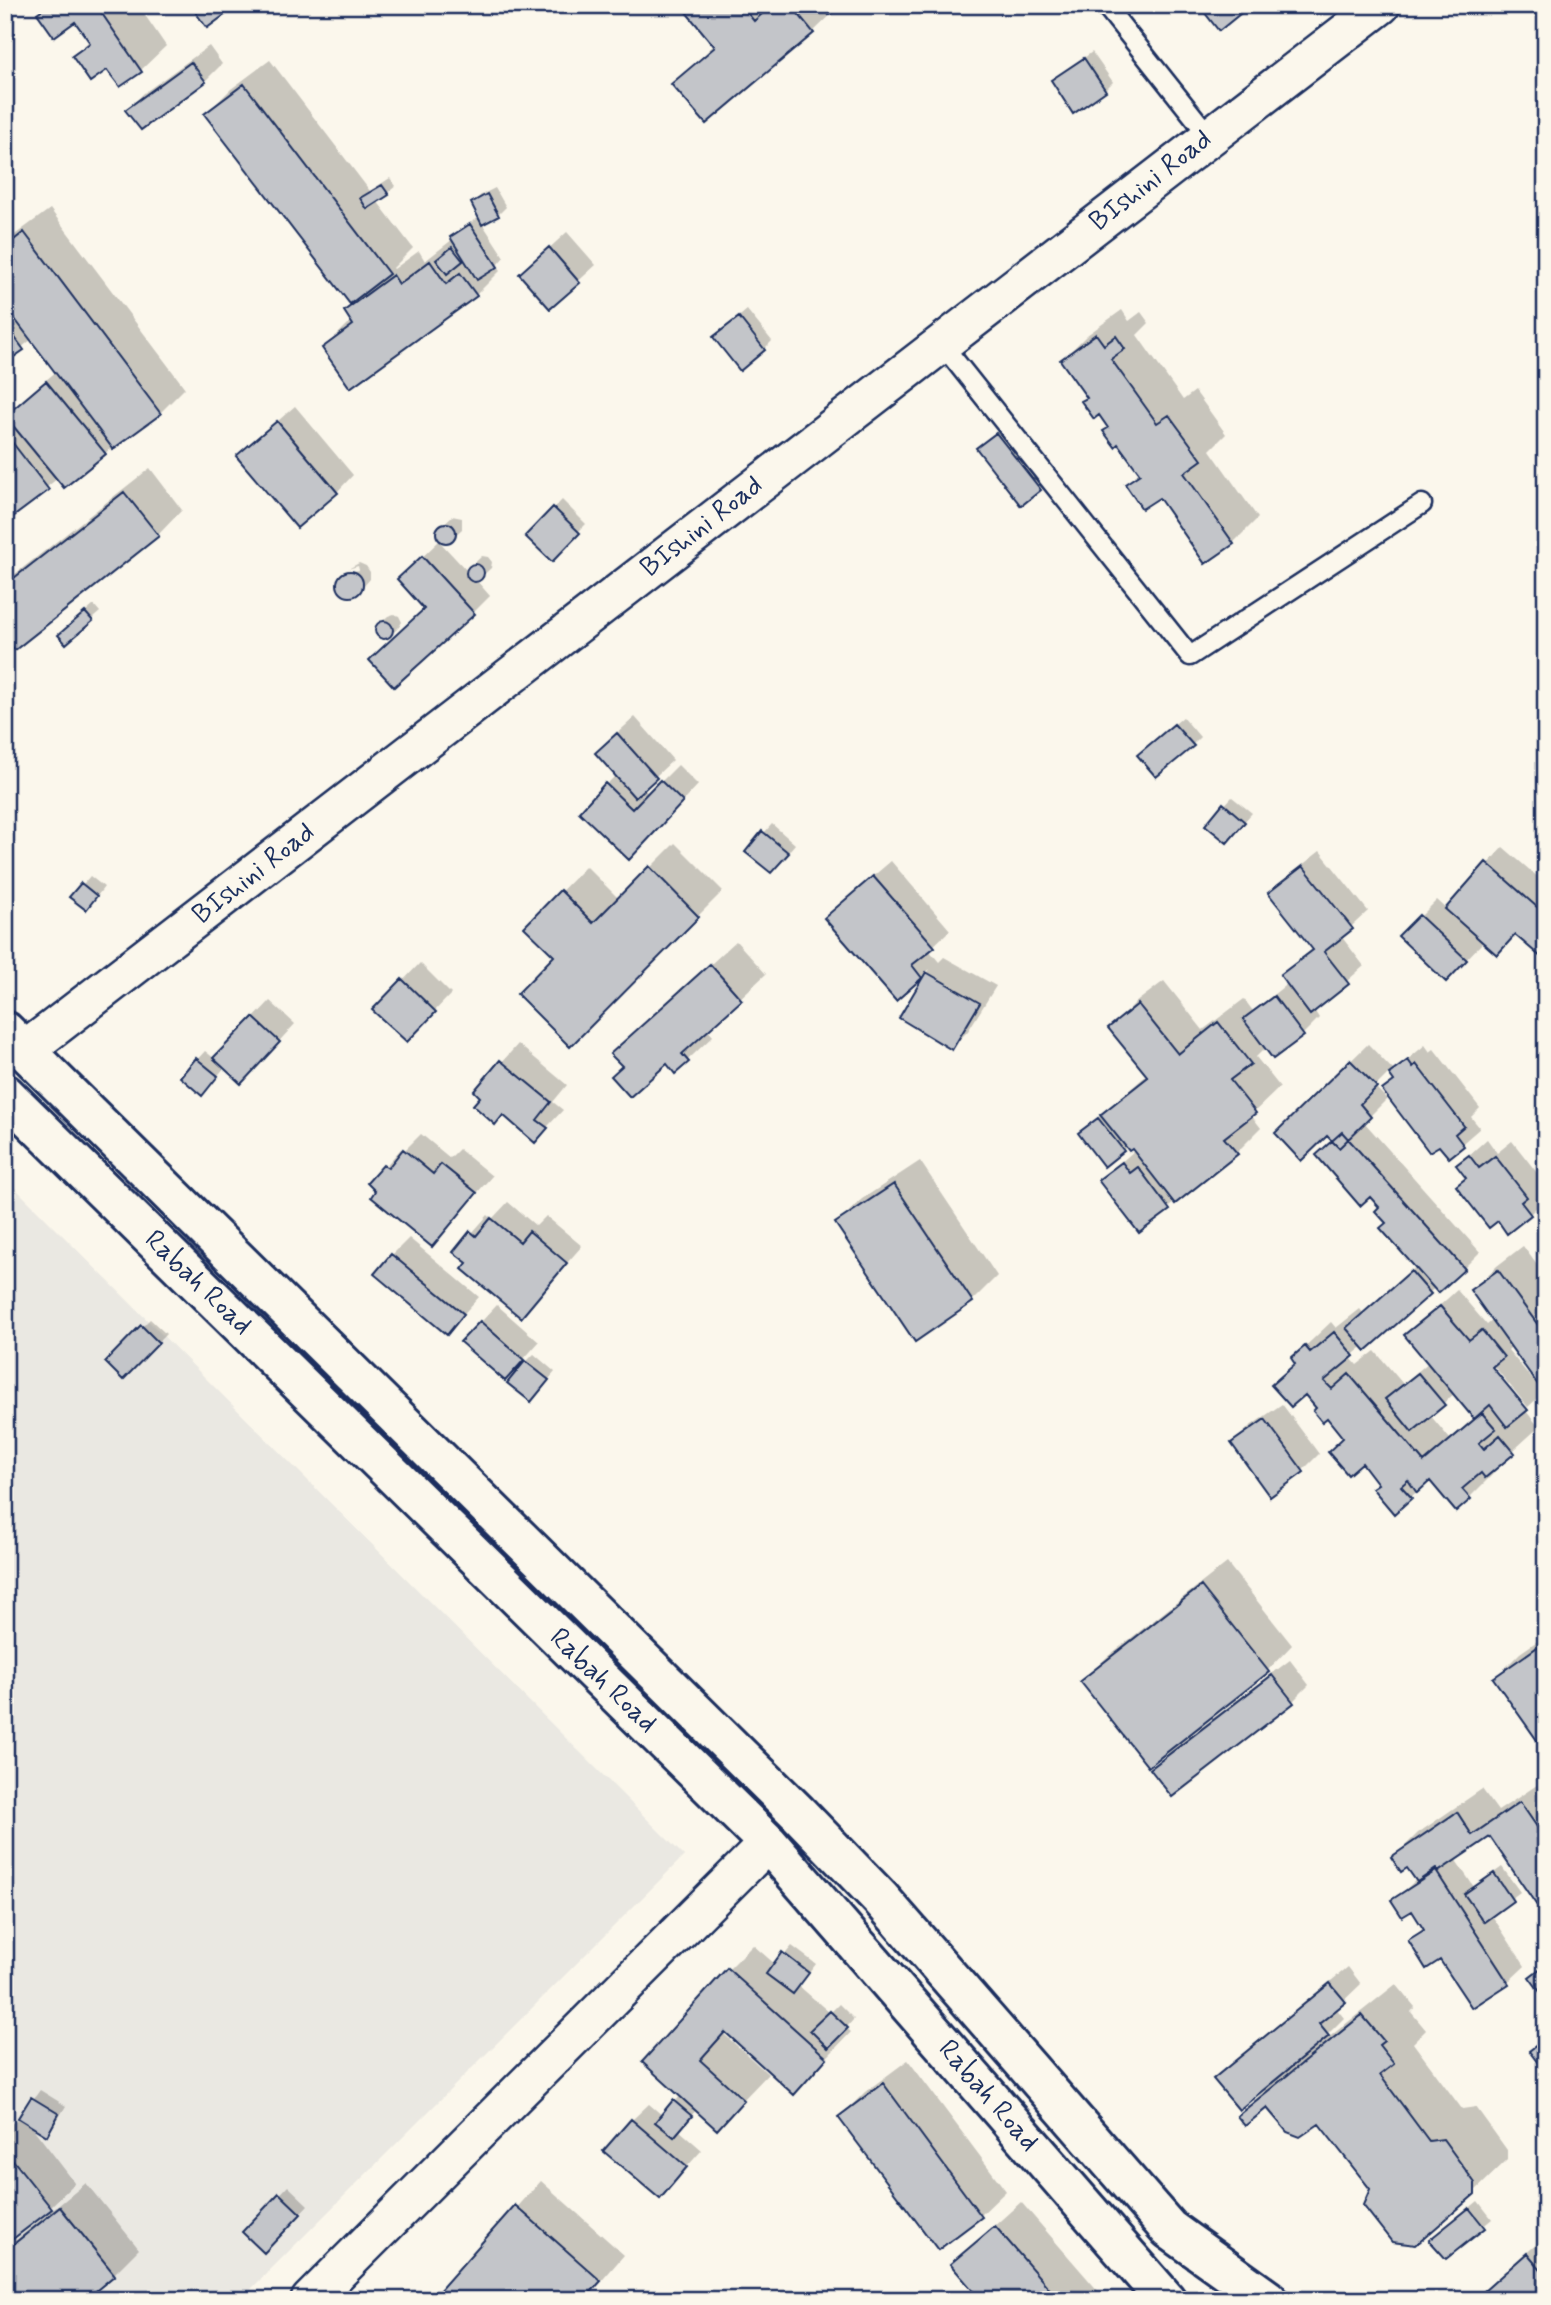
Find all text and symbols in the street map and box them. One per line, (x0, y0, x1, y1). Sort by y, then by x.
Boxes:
street label: BIshini Road (1082, 121, 1220, 241)
street label: BIshini Road (633, 467, 771, 587)
street label: BIshini Road (185, 814, 323, 934)
street label: Rabah Road (136, 1222, 260, 1344)
street label: Rabah Road (541, 1620, 665, 1742)
street label: Rabah Road (929, 2032, 1047, 2160)

